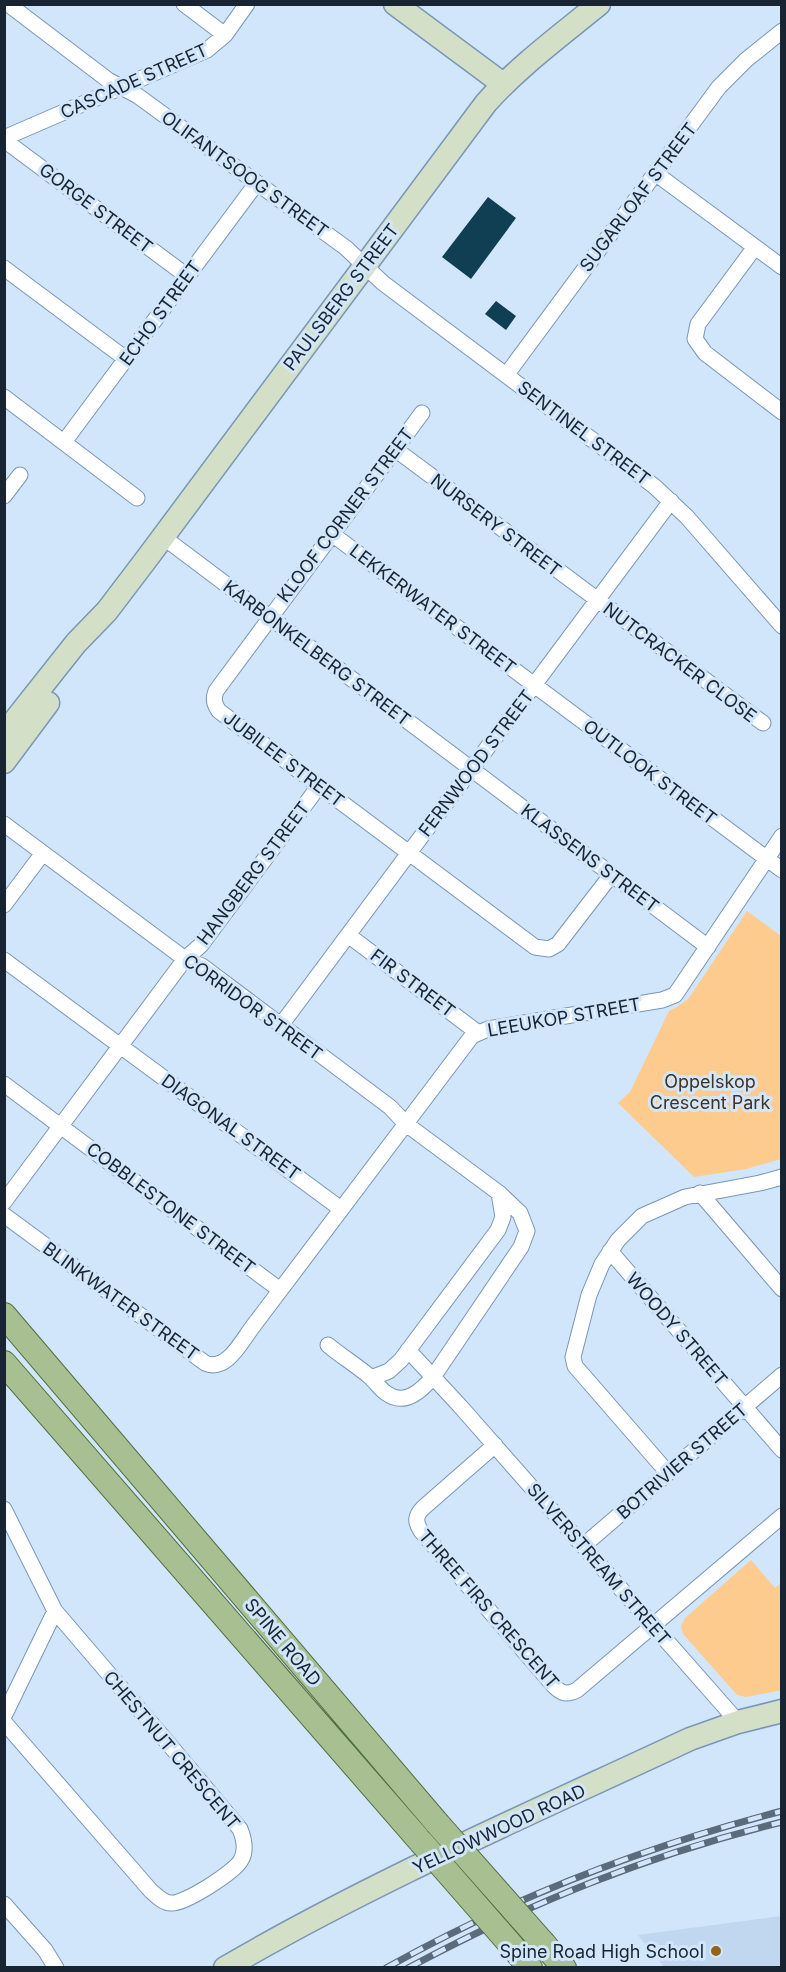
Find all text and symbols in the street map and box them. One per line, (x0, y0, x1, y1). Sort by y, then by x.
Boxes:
street label: CASCADE STREET (57, 39, 211, 123)
street label: OLIFANTSOOG STREET (158, 106, 332, 242)
street label: SUGARLOAF STREET (575, 118, 701, 276)
street label: GORGE STREET (35, 159, 157, 257)
street label: PAULSBERG STREET (279, 220, 403, 374)
street label: ECHO STREET (115, 257, 205, 369)
street label: SENTINEL STREET (514, 376, 654, 490)
street label: KLOOF CORNER STREET (273, 424, 417, 606)
street label: NURSERY STREET (427, 469, 565, 581)
street label: LEKKERWATER STREET (346, 540, 520, 678)
street label: KARBONKELBERG STREET (219, 576, 415, 730)
street label: NUTCRACKER CLOSE (599, 598, 761, 726)
street label: FERNWOOD STREET (414, 686, 538, 840)
street label: JUBILEE STREET (220, 707, 348, 811)
street label: OUTLOOK STREET (579, 715, 721, 829)
street label: HANGBERG STREET (192, 797, 314, 949)
street label: KLASSENS STREET (517, 799, 663, 917)
street label: FIR STREET (367, 944, 459, 1022)
street label: CORRIDOR STREET (180, 950, 326, 1064)
street label: LEEUKOP STREET (486, 993, 642, 1041)
street label: DIAGONAL STREET (158, 1070, 304, 1184)
park label: Oppelskop Crescent Park (650, 1071, 770, 1113)
street label: COBBLESTONE STREET (83, 1138, 259, 1278)
street label: BLINKWATER STREET (39, 1238, 203, 1364)
street label: WOODY STREET (622, 1268, 732, 1390)
street label: BOTRIVIER STREET (613, 1399, 751, 1523)
street label: SILVERSTREAM STREET (523, 1479, 675, 1649)
street label: THREE FIRS CRESCENT (414, 1525, 564, 1693)
street label: SPINE ROAD (240, 1594, 326, 1690)
street label: CHESTNUT CRESCENT (100, 1666, 244, 1834)
street label: YELLOWWOOD ROAD (409, 1780, 589, 1878)
place label: Spine Road High School (499, 1941, 704, 1962)
marker: Spine Road High School (709, 1944, 723, 1958)

